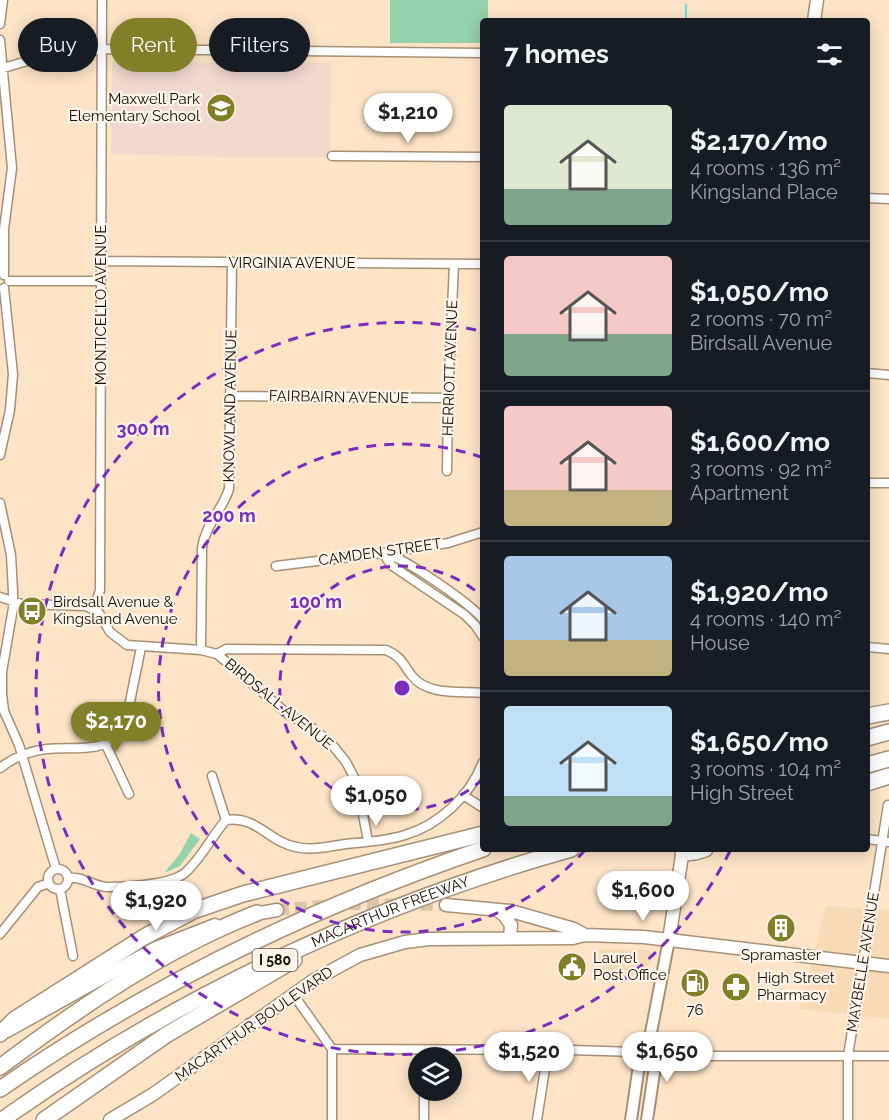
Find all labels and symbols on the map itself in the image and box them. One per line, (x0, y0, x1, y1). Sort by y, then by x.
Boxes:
place label: Maxwell Park Elementary School (69, 90, 201, 125)
school or university icon: Maxwell Park Elementary School (205, 92, 237, 124)
pin: $1,210 (359, 93, 457, 144)
street label: MONTICELLO AVENUE (92, 225, 110, 385)
street label: VIRGINIA AVENUE (228, 254, 356, 272)
street label: HERRIOTT AVENUE (439, 300, 461, 436)
street label: KNOWLAND AVENUE (220, 329, 240, 483)
street label: FAIRBAIRN AVENUE (269, 387, 409, 407)
text: 300 m (116, 418, 170, 439)
text: 200 m (202, 505, 256, 526)
street label: CAMDEN STREET (317, 534, 443, 570)
text: 100 m (290, 591, 342, 612)
place label: Birdsall Avenue & Kingsland Avenue (53, 593, 178, 628)
bus stop icon: Birdsall Avenue & Kingsland Avenue (16, 595, 48, 627)
street label: BIRDSALL AVENUE (221, 655, 337, 753)
centre of rings (392, 678, 412, 698)
pin: $2,170 (67, 702, 165, 753)
pin: $1,050 (327, 776, 425, 827)
pin: $1,600 (594, 871, 692, 922)
street label: MACARTHUR FREEWAY (309, 872, 472, 951)
pin: $1,920 (107, 881, 205, 932)
street label: MAYBELLE AVENUE (843, 891, 883, 1033)
building icon: Spramaster (765, 912, 797, 944)
place label: Spramaster (741, 946, 822, 964)
road number: I 580 (252, 949, 298, 971)
place label: Laurel Post Office (593, 949, 667, 984)
public building icon: Laurel Post Office (556, 951, 588, 983)
street label: MACARTHUR BOULEVARD (172, 962, 337, 1085)
fuel station icon: 76 (679, 967, 711, 999)
place label: High Street Pharmacy (757, 969, 835, 1004)
pharmacy icon: High Street Pharmacy (720, 971, 752, 1003)
place label: 76 (686, 1001, 704, 1019)
pin: $1,520 (480, 1032, 578, 1083)
pin: $1,650 (618, 1032, 716, 1083)

